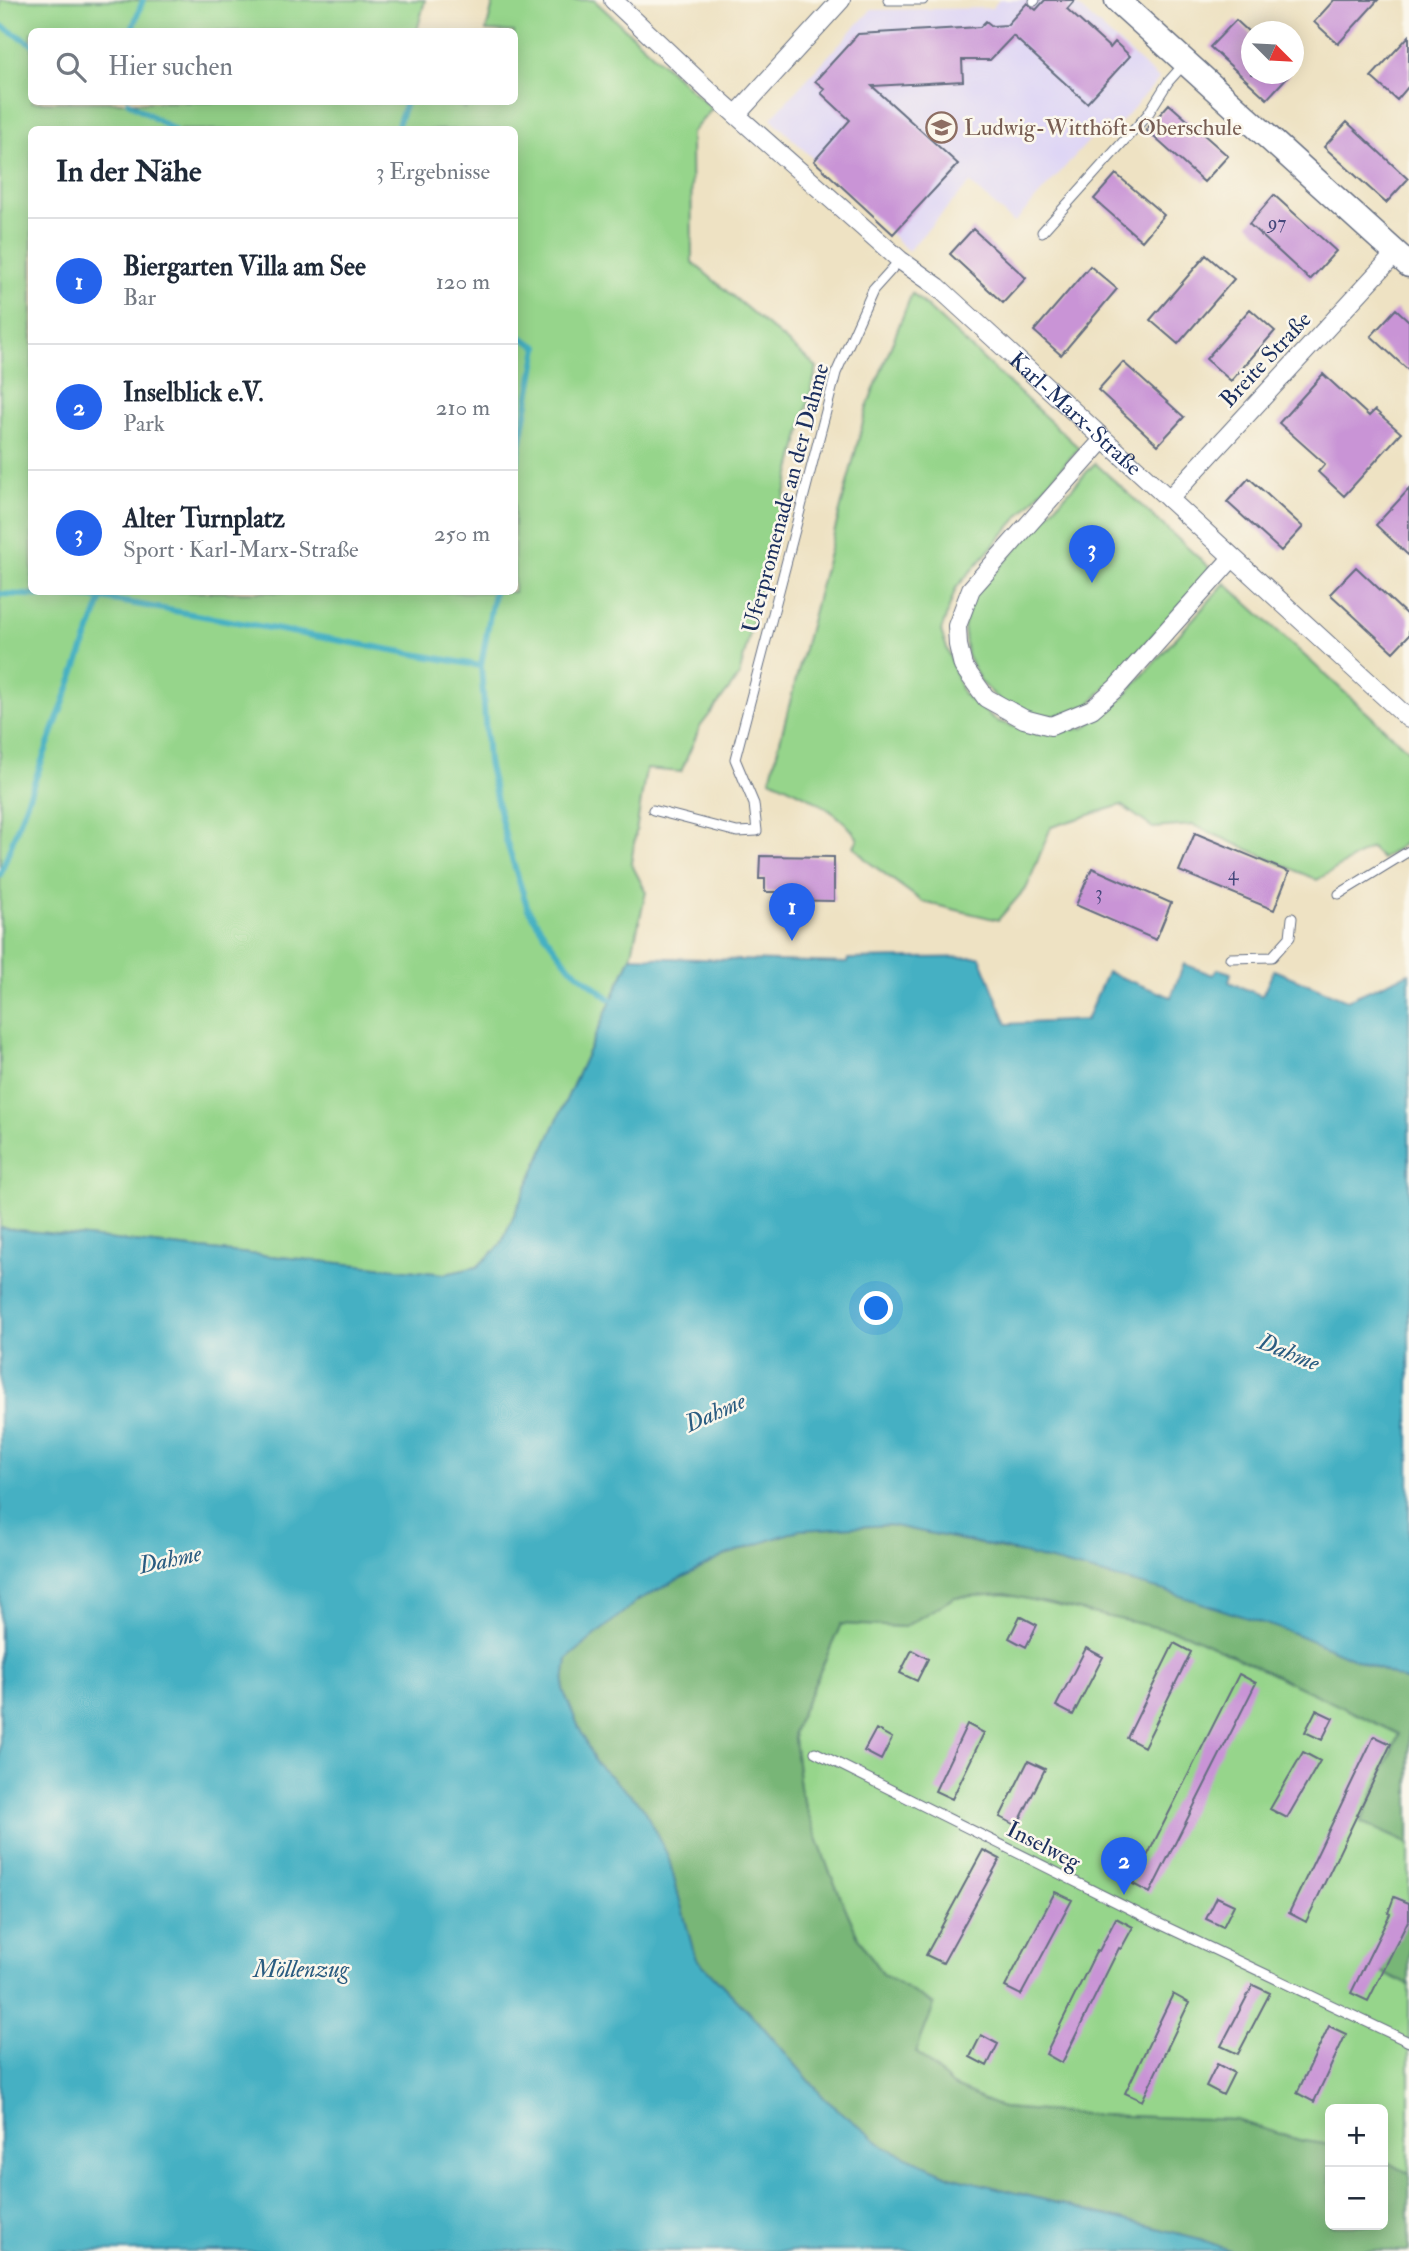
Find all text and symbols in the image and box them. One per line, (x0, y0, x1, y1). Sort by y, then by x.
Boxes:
north arrow (1241, 21, 1304, 84)
search box (28, 28, 518, 105)
icon: search (52, 48, 90, 86)
text: Hier suchen (108, 51, 233, 83)
school or university icon: Ludwig-Witthöft-Oberschule (924, 110, 958, 144)
place label: Ludwig-Witthöft-Oberschule (964, 113, 1242, 142)
text: In der Nähe (56, 153, 201, 190)
text: 3 Ergebnisse (376, 157, 490, 186)
house number: 97 (1266, 211, 1287, 235)
text: Biergarten Villa am See (123, 251, 366, 283)
text: 1 (75, 267, 83, 296)
text: 120 m (436, 267, 490, 296)
text: Bar (123, 283, 156, 312)
street label: Breite Straße (1213, 305, 1318, 414)
street label: Karl-Marx-Straße (1003, 346, 1148, 482)
street label: Uferpromenade an der Dahme (736, 360, 837, 636)
text: Inselblick e.V. (123, 377, 264, 409)
text: 2 (73, 393, 85, 422)
text: 210 m (436, 393, 490, 422)
text: Park (123, 409, 165, 438)
text: Alter Turnplatz (123, 503, 285, 535)
text: 3 (75, 519, 83, 548)
text: 250 m (434, 519, 490, 548)
pin: 3 (1069, 525, 1115, 583)
text: Sport · Karl-Marx-Straße (123, 535, 359, 564)
house number: 4 (1228, 862, 1239, 886)
house number: 3 (1095, 881, 1103, 905)
pin: 1 (769, 883, 815, 941)
your location (859, 1291, 893, 1325)
water label: Dahme (1253, 1326, 1325, 1379)
water label: Dahme (679, 1385, 751, 1440)
water label: Dahme (135, 1538, 205, 1581)
street label: Inselweg (1002, 1815, 1086, 1877)
pin: 2 (1101, 1837, 1147, 1895)
water label: Möllenzug (251, 1954, 350, 1985)
map controls (1325, 2104, 1388, 2230)
button: + (1325, 2104, 1388, 2167)
button: − (1325, 2167, 1388, 2230)

